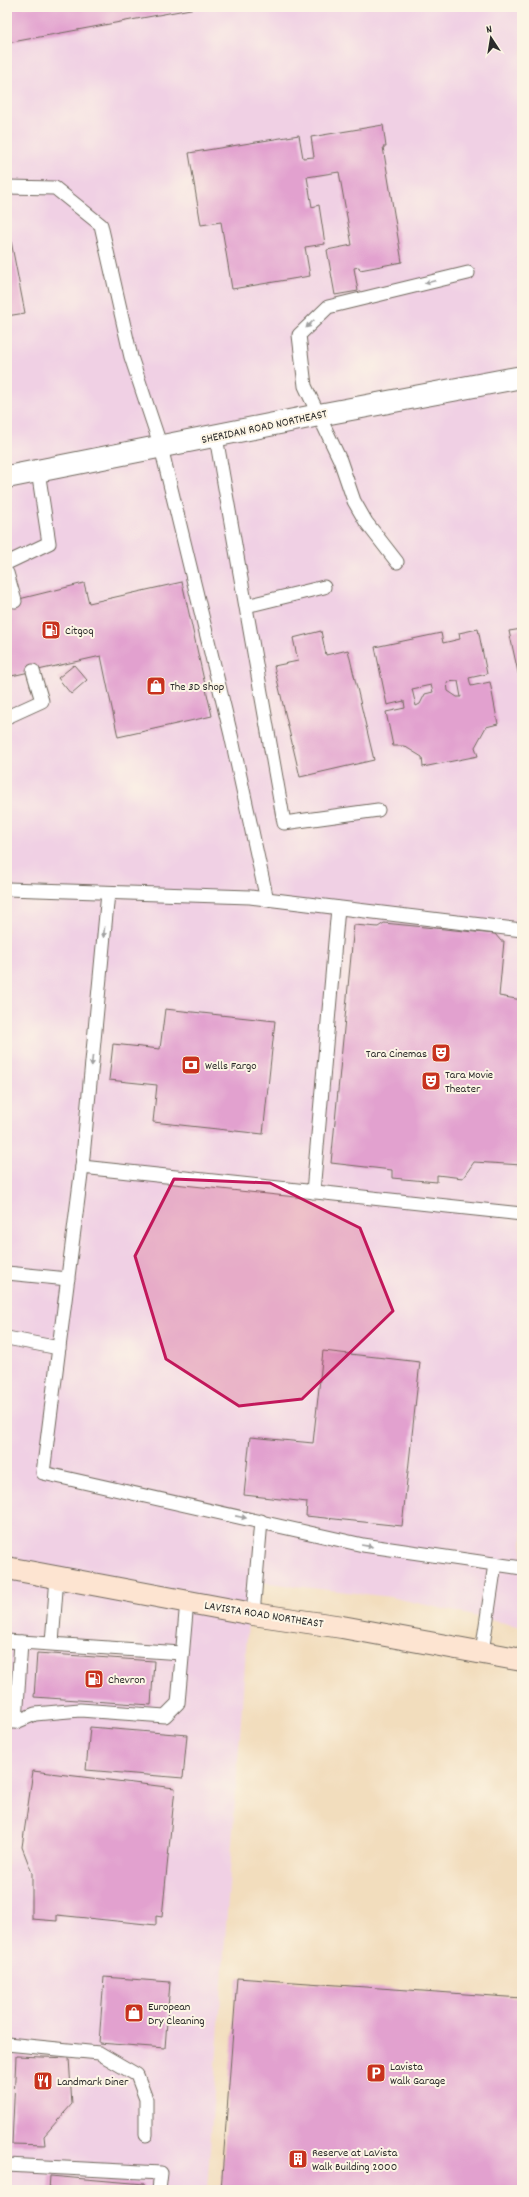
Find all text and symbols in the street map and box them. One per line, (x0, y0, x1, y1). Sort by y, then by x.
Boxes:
north arrow (471, 18, 511, 58)
text: N (485, 22, 494, 39)
one-way arrow (424, 279, 436, 285)
one-way arrow (305, 320, 315, 329)
street label: SHERIDAN ROAD NORTHEAST (200, 406, 329, 449)
fuel station icon: Citgoq (40, 619, 62, 641)
place label: Citgoq (65, 623, 94, 640)
shop icon: The 3D Shop (145, 675, 167, 697)
place label: The 3D Shop (170, 679, 224, 696)
one-way arrow (101, 926, 108, 938)
theatre icon: Tara Cinemas (430, 1042, 452, 1064)
place label: Tara Cinemas (366, 1046, 427, 1063)
bank icon: Wells Fargo (180, 1054, 202, 1076)
one-way arrow (89, 1055, 95, 1067)
place label: Wells Fargo (205, 1058, 257, 1075)
place label: Tara Movie Theater (445, 1067, 493, 1098)
theatre icon: Tara Movie Theater (420, 1070, 442, 1092)
one-way arrow (234, 1514, 247, 1520)
one-way arrow (361, 1543, 373, 1549)
street label: LAVISTA ROAD NORTHEAST (203, 1598, 325, 1633)
fuel station icon: Chevron (83, 1668, 105, 1690)
place label: Chevron (108, 1672, 146, 1689)
place label: European Dry Cleaning (148, 1999, 205, 2030)
shop icon: European Dry Cleaning (123, 2002, 145, 2024)
place label: Lavista Walk Garage (390, 2059, 445, 2090)
parking icon: Lavista Walk Garage (365, 2062, 387, 2084)
restaurant icon: Landmark Diner (32, 2070, 54, 2092)
place label: Landmark Diner (57, 2074, 129, 2091)
place label: Reserve at LaVista Walk Building 2000 (312, 2145, 398, 2176)
building icon: Reserve at LaVista Walk Building 2000 (287, 2148, 309, 2170)

